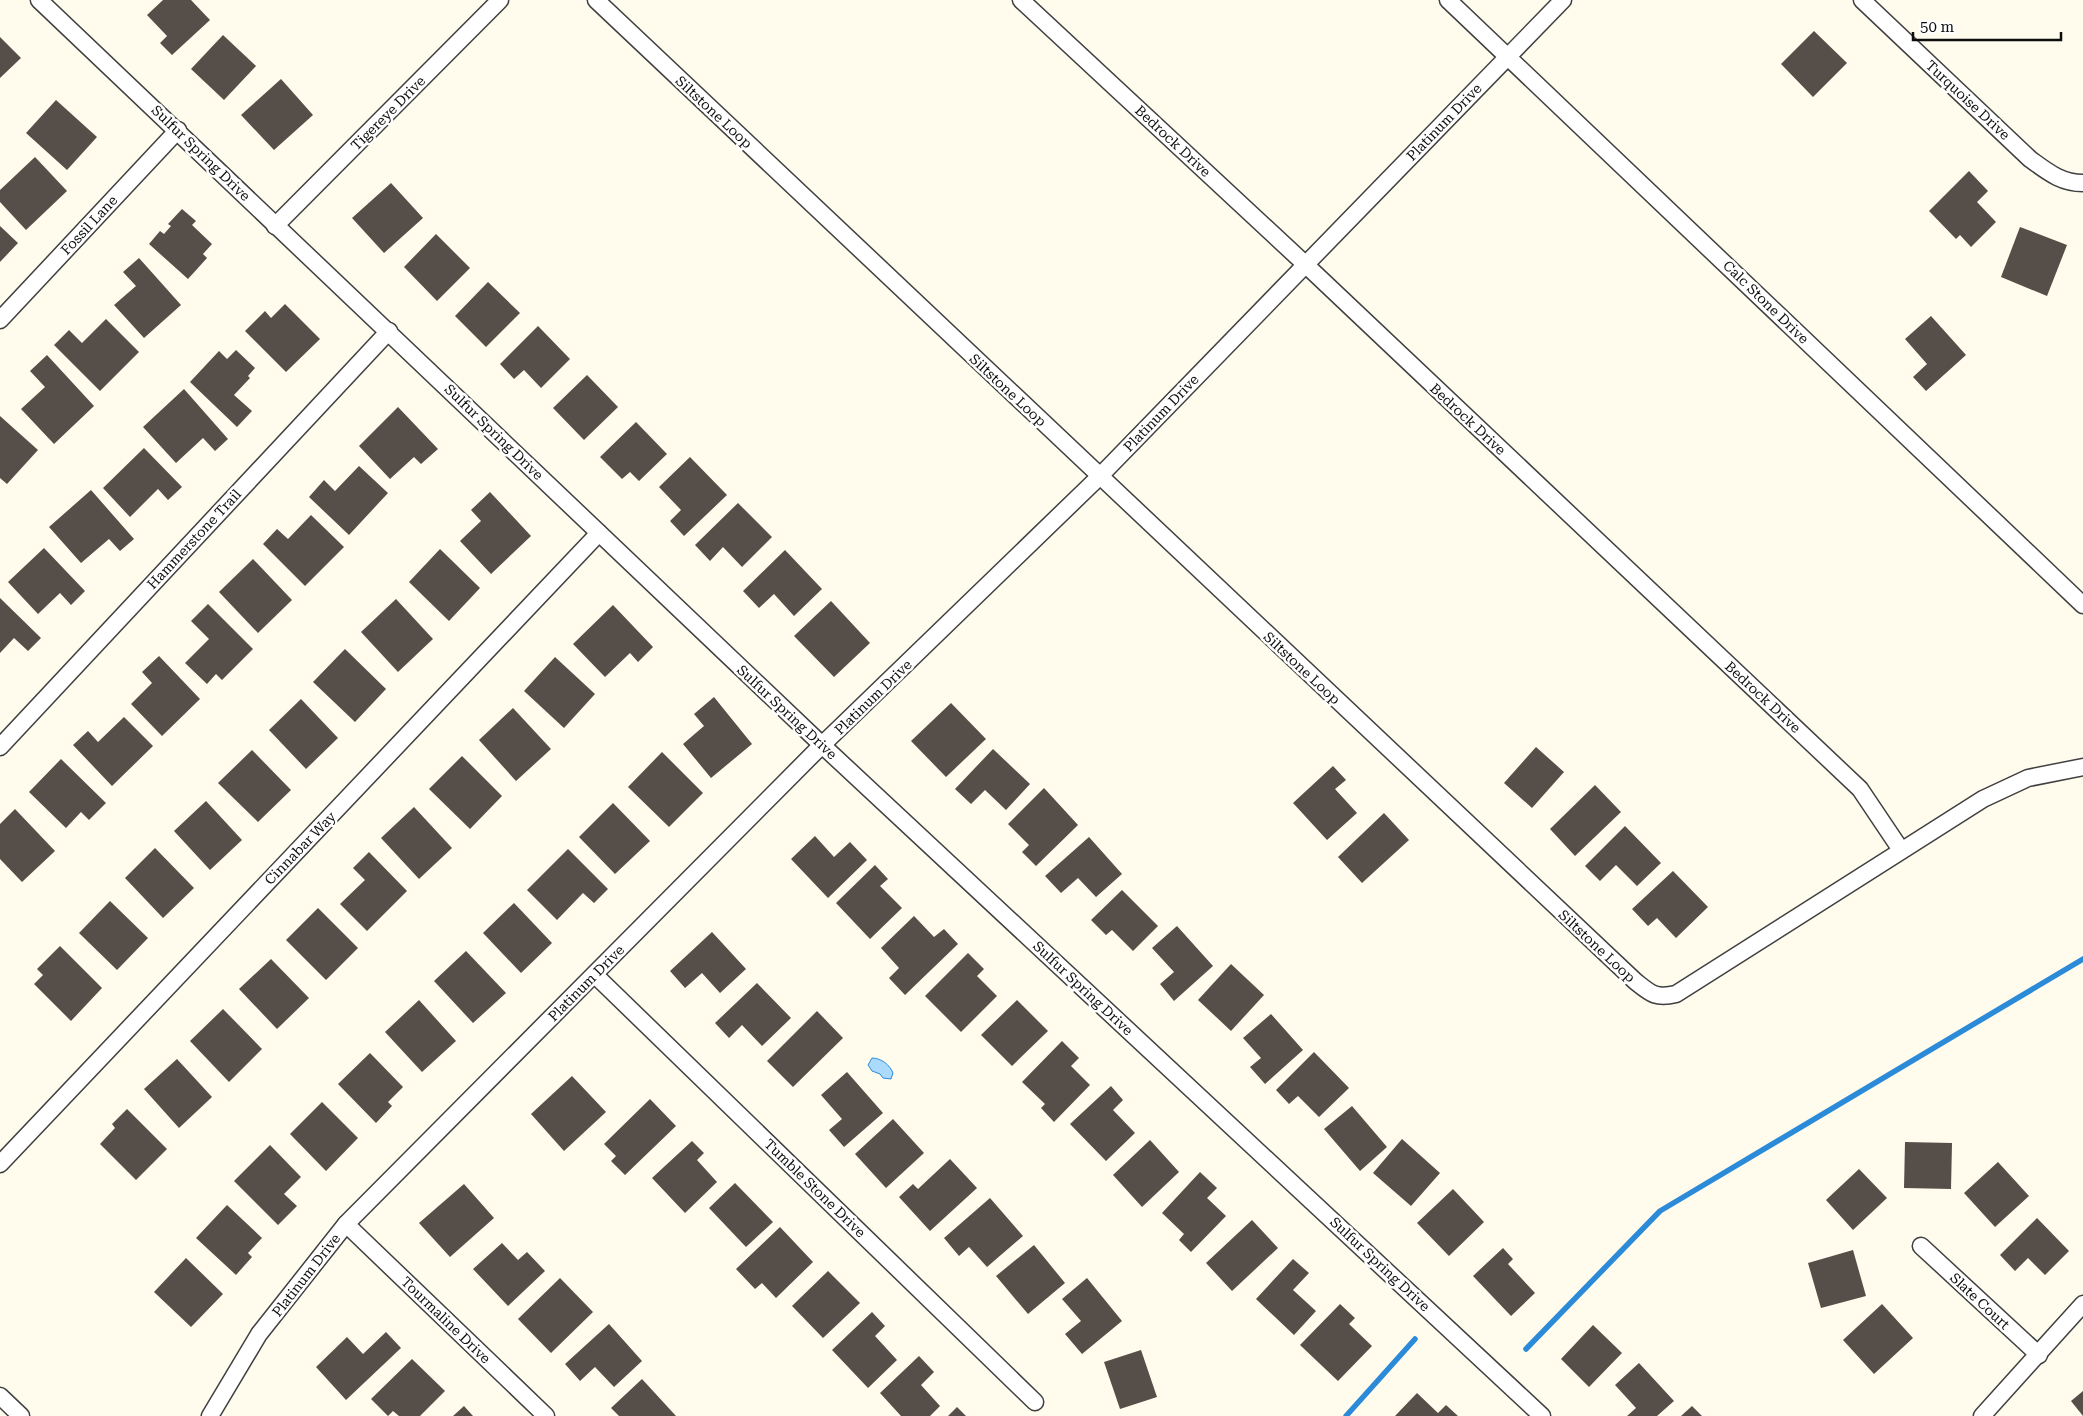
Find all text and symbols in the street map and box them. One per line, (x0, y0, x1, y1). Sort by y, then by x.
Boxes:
scale bar (1913, 10, 2060, 42)
text: 50 m (1920, 18, 1955, 36)
street label: Turquoise Drive (1923, 57, 2013, 143)
street label: Tigereye Drive (348, 72, 429, 153)
street label: Siltstone Loop (673, 73, 755, 151)
street label: Platinum Drive (1403, 80, 1485, 164)
street label: Sulfur Spring Drive (149, 102, 254, 204)
street label: Bedrock Drive (1132, 102, 1214, 180)
street label: Fossil Lane (58, 192, 121, 258)
street label: Calc Stone Drive (1720, 257, 1812, 347)
street label: Siltstone Loop (967, 351, 1049, 429)
street label: Platinum Drive (1120, 371, 1202, 455)
street label: Bedrock Drive (1427, 380, 1509, 458)
street label: Sulfur Spring Drive (442, 381, 547, 483)
street label: Hammerstone Trail (144, 486, 245, 592)
street label: Siltstone Loop (1261, 629, 1343, 707)
street label: Platinum Drive (831, 656, 915, 738)
street label: Bedrock Drive (1722, 658, 1804, 736)
street label: Sulfur Spring Drive (734, 662, 840, 763)
street label: Cinnabar Way (261, 808, 339, 888)
street label: Siltstone Loop (1556, 907, 1638, 985)
street label: Sulfur Spring Drive (1030, 938, 1136, 1039)
street label: Platinum Drive (545, 941, 628, 1024)
street label: Tumble Stone Drive (761, 1136, 869, 1241)
street label: Sulfur Spring Drive (1327, 1214, 1433, 1315)
street label: Platinum Drive (269, 1230, 344, 1320)
street label: Slate Court (1947, 1269, 2013, 1333)
street label: Tourmaline Drive (398, 1273, 494, 1367)

